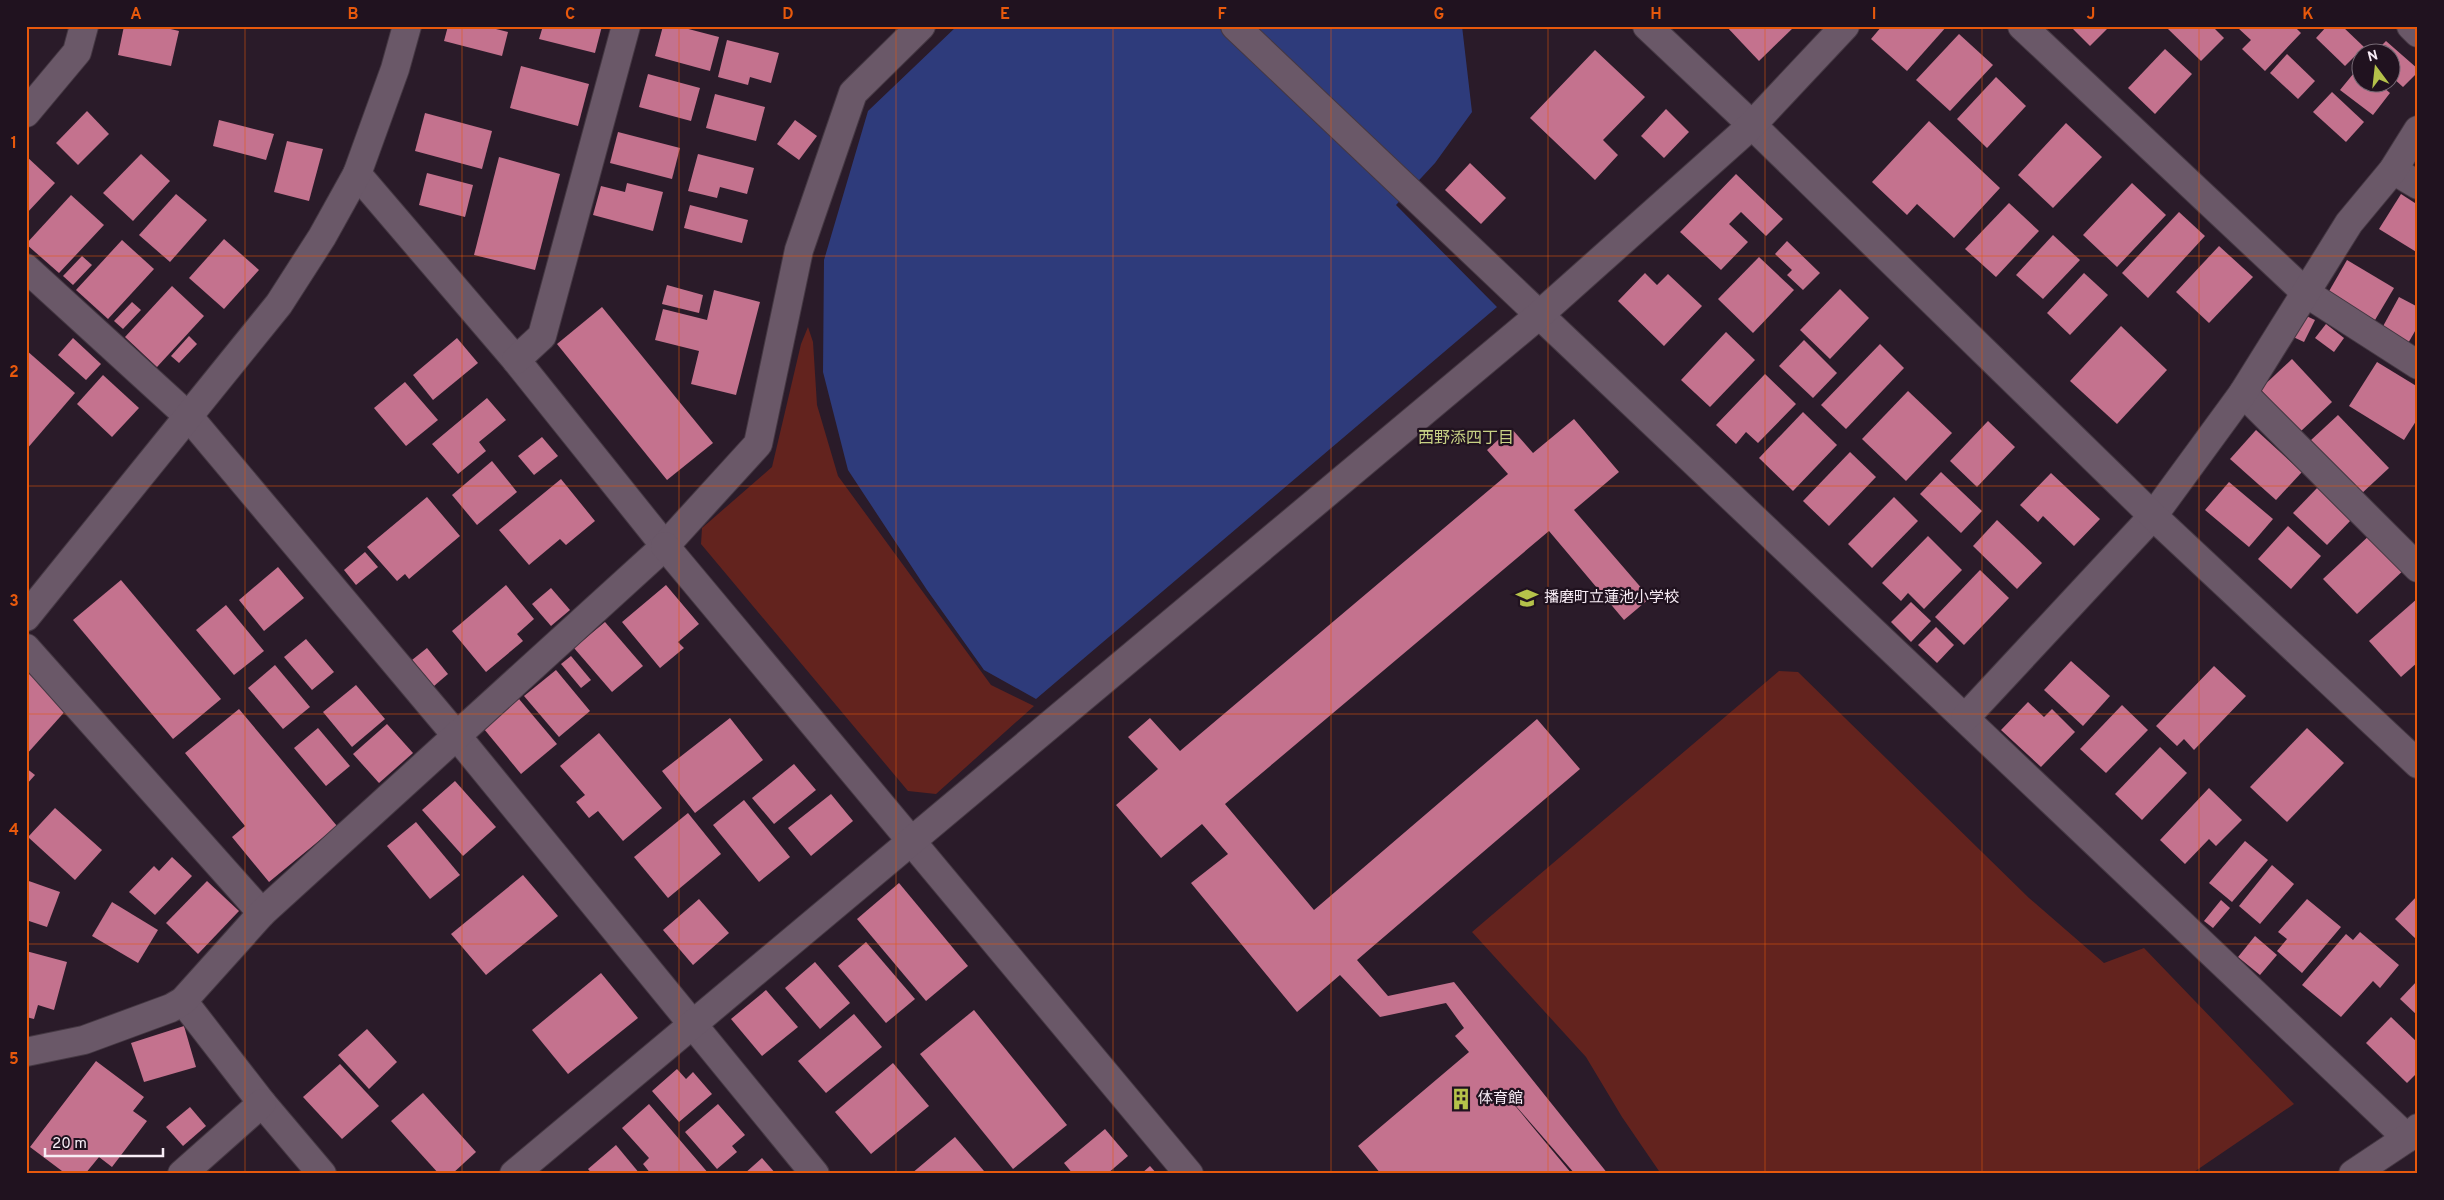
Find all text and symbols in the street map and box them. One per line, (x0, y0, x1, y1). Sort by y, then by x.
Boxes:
text: A (130, 5, 142, 25)
text: B (347, 5, 359, 25)
text: C (565, 5, 575, 25)
text: D (782, 5, 794, 25)
text: E (1000, 5, 1010, 25)
text: F (1217, 5, 1227, 25)
text: G (1434, 5, 1444, 25)
text: H (1650, 5, 1662, 25)
text: I (1872, 5, 1876, 25)
text: J (2087, 5, 2095, 25)
text: K (2302, 5, 2314, 25)
north arrow (2352, 42, 2402, 92)
text: N (2366, 47, 2380, 66)
text: 1 (11, 134, 17, 154)
text: 2 (9, 363, 19, 383)
district label: 西野添四丁目 (1418, 429, 1514, 449)
school or university icon: 播磨町立蓮池小学校 (1514, 585, 1540, 611)
place label: 播磨町立蓮池小学校 (1544, 589, 1679, 608)
text: 3 (9, 592, 19, 612)
text: 4 (9, 821, 19, 841)
text: 5 (9, 1050, 19, 1070)
building icon: 体育館 (1448, 1086, 1474, 1112)
place label: 体育館 (1478, 1090, 1523, 1109)
scale bar (45, 1125, 162, 1157)
text: 20 m (52, 1135, 87, 1154)

